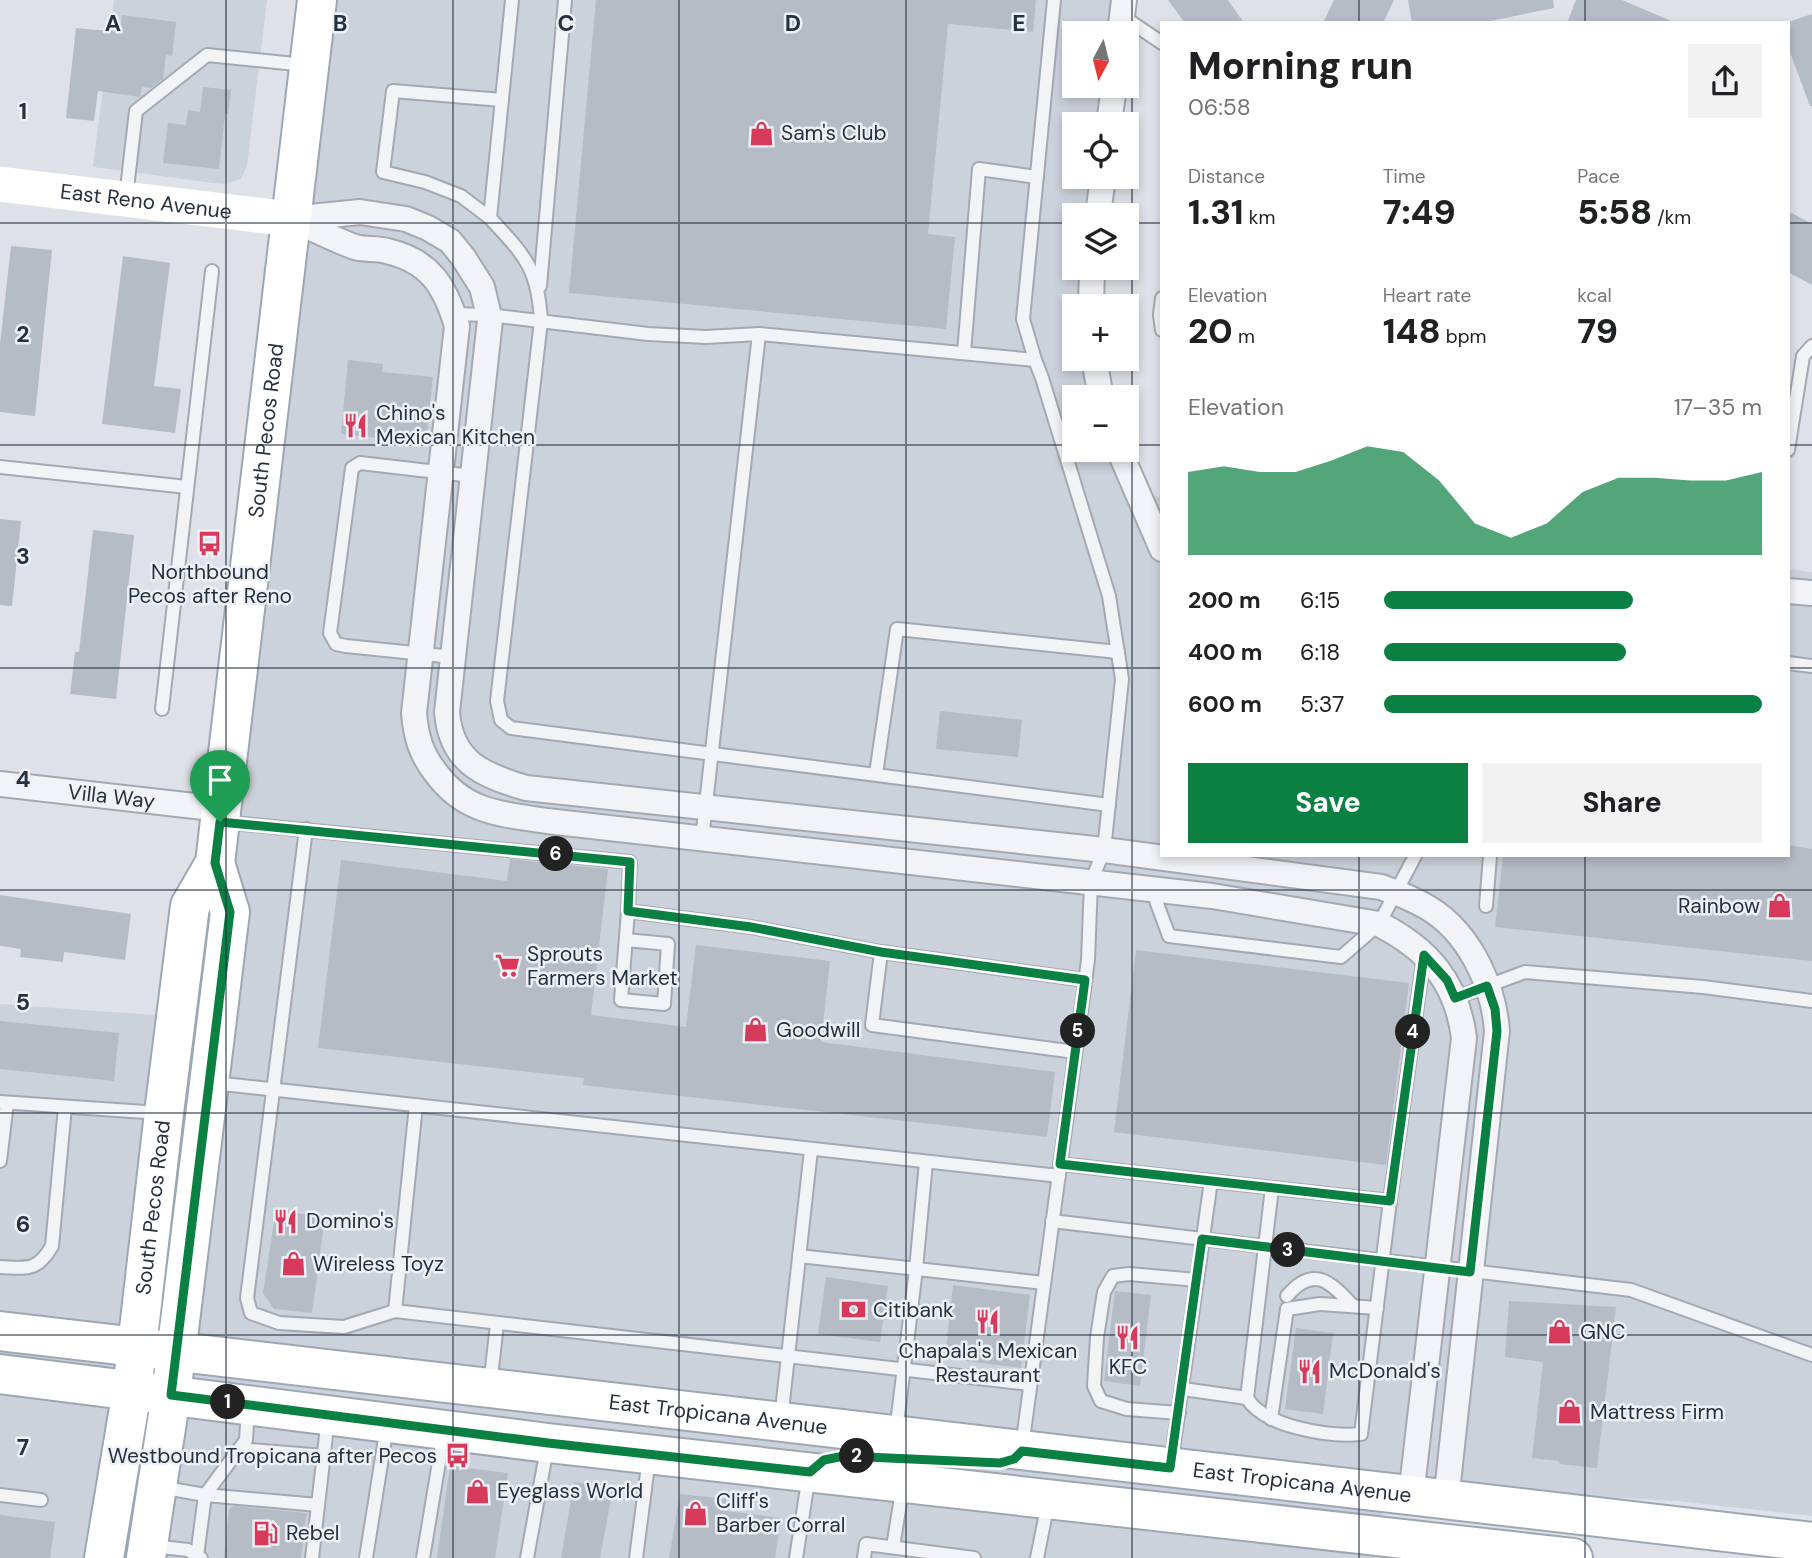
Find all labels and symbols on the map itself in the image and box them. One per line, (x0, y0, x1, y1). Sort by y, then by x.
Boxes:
text: A (105, 8, 121, 38)
text: B (333, 8, 347, 38)
text: C (558, 8, 574, 38)
text: D (785, 8, 801, 38)
text: E (1012, 8, 1026, 38)
north arrow (1062, 21, 1139, 98)
text: 1 (19, 96, 27, 126)
shop icon: Sam's Club (747, 119, 775, 147)
place label: Sam's Club (781, 119, 887, 147)
street label: East Reno Avenue (59, 177, 233, 226)
text: 2 (16, 319, 30, 349)
street label: South Pecos Road (242, 342, 290, 519)
place label: Chino's Mexican Kitchen (376, 399, 535, 451)
restaurant icon: Chino's Mexican Kitchen (342, 411, 370, 439)
bus stop icon: Northbound Pecos after Reno (196, 529, 224, 557)
text: 3 (16, 541, 30, 571)
place label: Northbound Pecos after Reno (128, 558, 292, 610)
pin (190, 750, 250, 822)
text: 4 (16, 764, 31, 794)
street label: Villa Way (66, 778, 157, 815)
pin: 6 (538, 836, 574, 872)
place label: Rainbow (1678, 892, 1760, 920)
shop icon: Rainbow (1766, 892, 1794, 920)
place label: Sprouts Farmers Market (527, 940, 678, 992)
supermarket icon: Sprouts Farmers Market (493, 952, 521, 980)
text: 5 (16, 987, 30, 1017)
pin: 5 (1060, 1014, 1096, 1048)
pin: 4 (1396, 1014, 1430, 1050)
shop icon: Goodwill (742, 1016, 770, 1044)
place label: Goodwill (776, 1016, 860, 1044)
street label: South Pecos Road (129, 1119, 177, 1296)
restaurant icon: Domino's (272, 1207, 300, 1235)
place label: Domino's (306, 1207, 394, 1235)
text: 6 (16, 1209, 30, 1239)
pin: 3 (1270, 1232, 1306, 1268)
shop icon: Wireless Toyz (279, 1250, 307, 1278)
place label: Wireless Toyz (313, 1250, 444, 1278)
bank icon: Citibank (839, 1296, 867, 1324)
place label: Citibank (873, 1296, 954, 1324)
restaurant icon: Chapala's Mexican Restaurant (974, 1308, 1002, 1336)
shop icon: GNC (1546, 1318, 1574, 1346)
place label: GNC (1580, 1318, 1626, 1346)
restaurant icon: KFC (1114, 1324, 1142, 1352)
place label: Chapala's Mexican Restaurant (899, 1337, 1077, 1389)
place label: KFC (1109, 1353, 1147, 1381)
restaurant icon: McDonald's (1295, 1357, 1323, 1385)
place label: McDonald's (1329, 1357, 1441, 1385)
pin: 1 (210, 1384, 246, 1420)
street label: East Tropicana Avenue (607, 1388, 829, 1441)
shop icon: Mattress Firm (1556, 1398, 1584, 1426)
place label: Mattress Firm (1590, 1398, 1724, 1426)
text: 7 (17, 1432, 29, 1462)
pin: 2 (840, 1438, 874, 1474)
place label: Westbound Tropicana after Pecos (108, 1442, 437, 1470)
bus stop icon: Westbound Tropicana after Pecos (443, 1442, 471, 1470)
street label: East Tropicana Avenue (1191, 1456, 1413, 1509)
shop icon: Eyeglass World (463, 1477, 491, 1505)
place label: Eyeglass World (497, 1477, 643, 1505)
place label: Cliff's Barber Corral (716, 1487, 845, 1539)
shop icon: Cliff's Barber Corral (682, 1499, 710, 1527)
fuel station icon: Rebel (252, 1519, 280, 1547)
place label: Rebel (286, 1519, 340, 1547)

